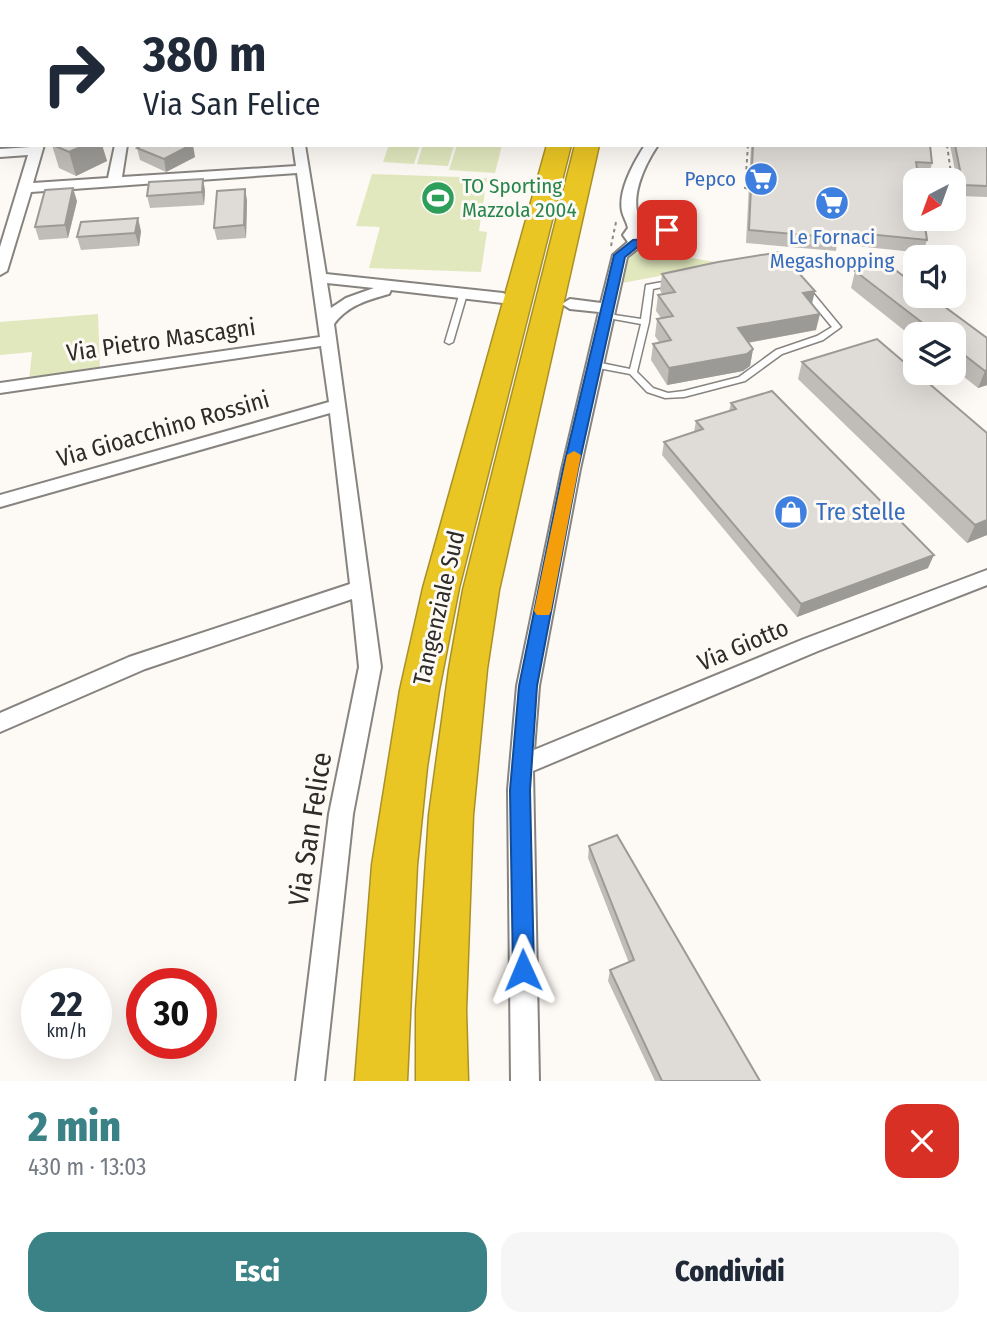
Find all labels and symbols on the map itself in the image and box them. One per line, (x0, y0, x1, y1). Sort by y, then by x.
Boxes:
supermarket icon: Pepco (742, 160, 780, 198)
place label: Pepco (684, 166, 736, 192)
north arrow (903, 168, 966, 231)
place label: TO Sporting Mazzola 2004 (462, 173, 577, 223)
sports icon: TO Sporting Mazzola 2004 (419, 179, 457, 217)
supermarket icon: Le Fornaci Megashopping (813, 184, 851, 222)
pin (637, 200, 697, 260)
place label: Le Fornaci Megashopping (770, 224, 894, 274)
street label: Via Pietro Mascagni (65, 313, 257, 367)
street label: Via Gioacchino Rossini (54, 385, 272, 473)
shop icon: Tre stelle (772, 493, 810, 531)
place label: Tre stelle (816, 498, 906, 526)
street label: Tangenziale Sud (408, 528, 470, 688)
street label: Via Giotto (693, 613, 793, 677)
street label: Via San Felice (282, 750, 338, 908)
position arrow (486, 933, 560, 1007)
speed limit sign: 30 (126, 968, 217, 1059)

